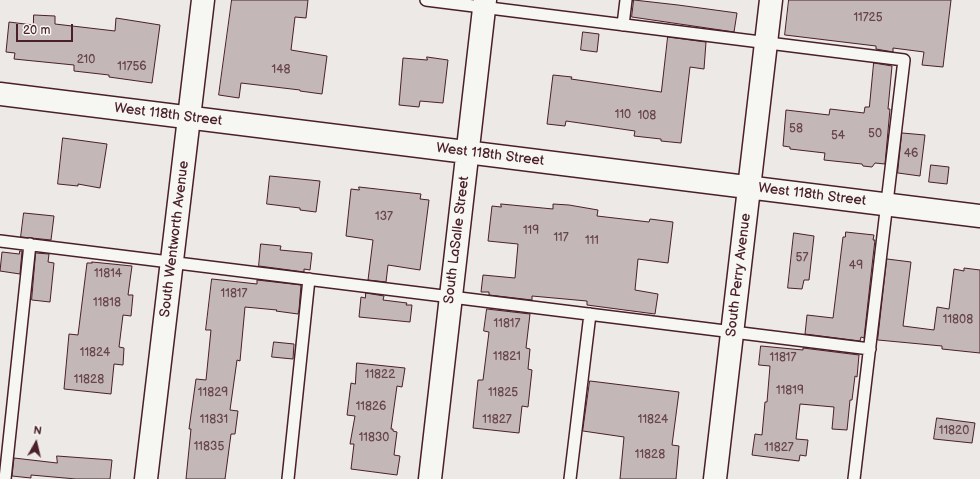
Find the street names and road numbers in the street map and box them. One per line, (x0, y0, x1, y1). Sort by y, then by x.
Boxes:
street label: West 118th Street (113, 100, 223, 130)
street label: West 118th Street (435, 140, 545, 170)
street label: South Wentworth Avenue (157, 160, 193, 318)
street label: South LaSalle Street (441, 175, 473, 305)
street label: West 118th Street (757, 180, 867, 210)
street label: South Perry Avenue (723, 212, 755, 338)

